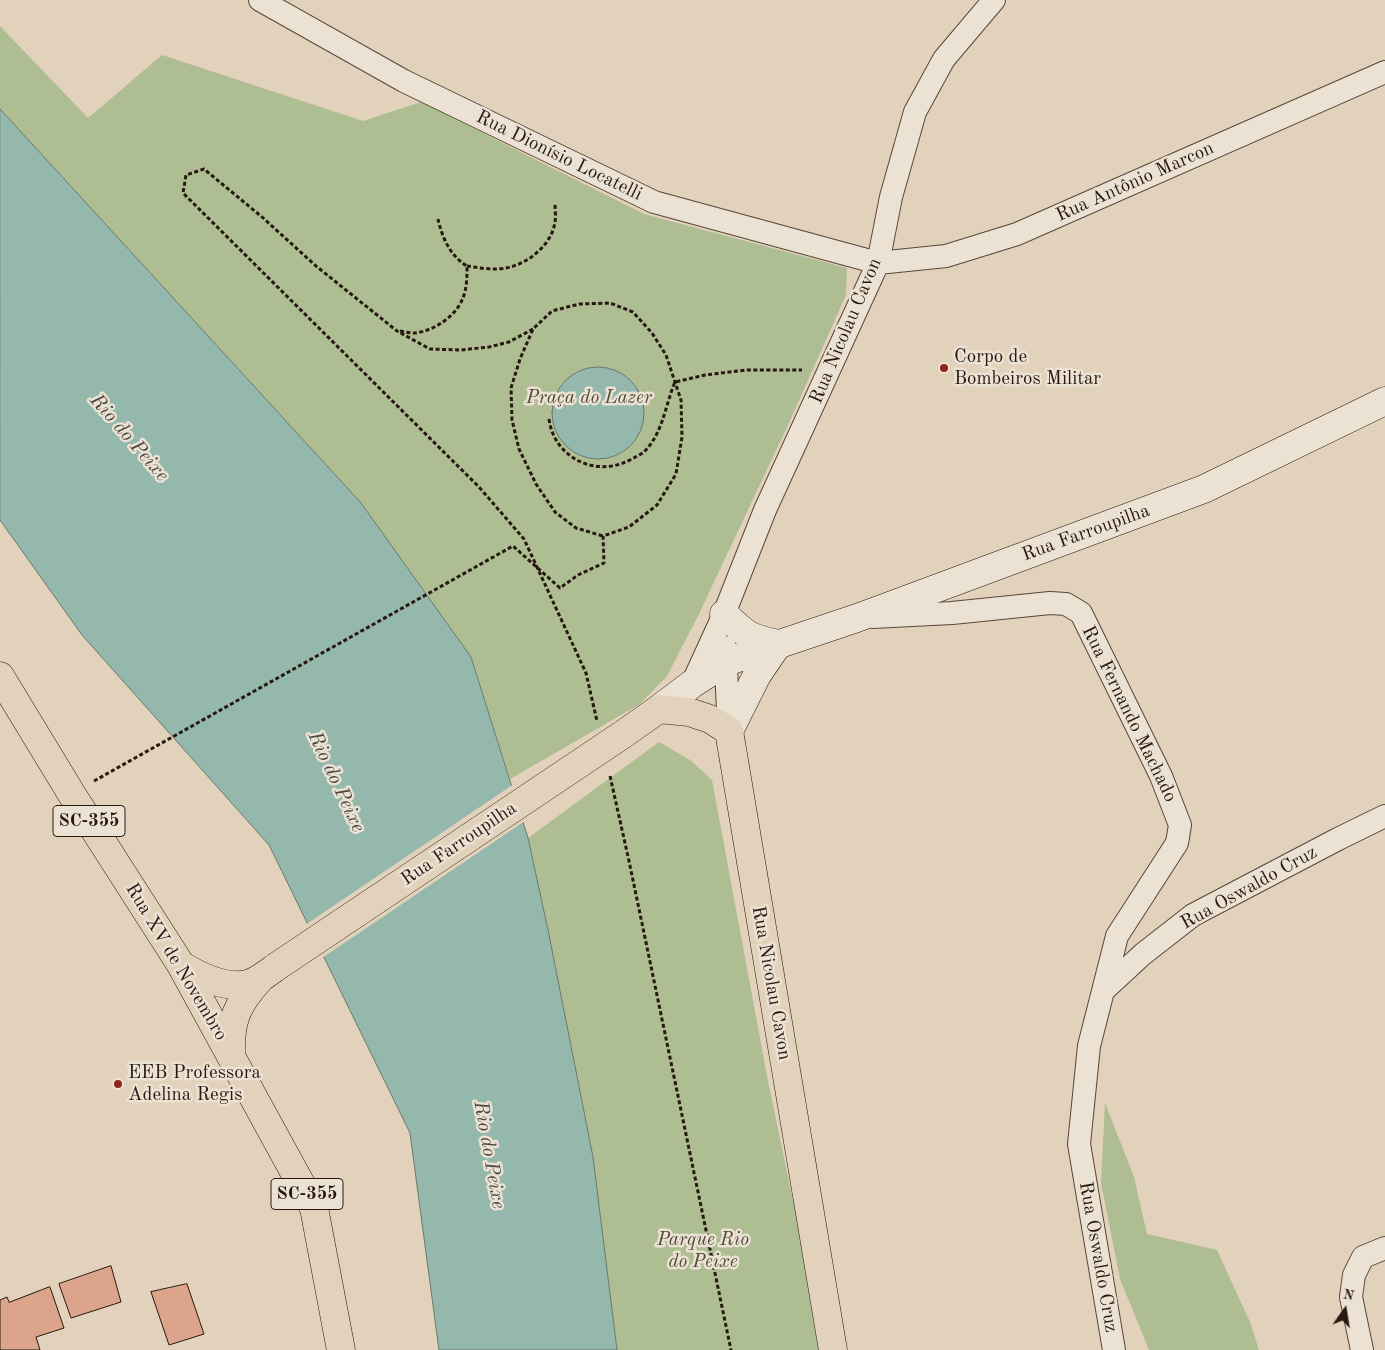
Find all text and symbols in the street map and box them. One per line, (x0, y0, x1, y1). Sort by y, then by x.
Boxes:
street label: Rua Dionísio Locatelli (472, 106, 646, 206)
street label: Rua Antônio Marcon (1052, 137, 1218, 227)
street label: Rua Nicolau Cavon (805, 255, 887, 407)
place label: Corpo de Bombeiros Militar (954, 346, 1101, 390)
marker: Corpo de Bombeiros Militar (938, 362, 950, 374)
park label: Praça do Lazer (526, 387, 652, 409)
water label: Rio do Peixe (84, 389, 174, 487)
street label: Rua Farroupilha (1019, 499, 1153, 567)
street label: Rua Fernando Machado (1076, 622, 1182, 806)
water label: Rio do Peixe (302, 728, 370, 836)
street label: Rua Farroupilha (397, 797, 521, 891)
road number: SC-355 (53, 806, 125, 836)
street label: Rua Oswaldo Cruz (1177, 841, 1321, 935)
street label: Rua XV de Novembro (120, 879, 232, 1045)
street label: Rua Nicolau Cavon (746, 904, 796, 1062)
place label: EEB Professora Adelina Regis (128, 1062, 261, 1106)
marker: EEB Professora Adelina Regis (112, 1078, 124, 1090)
water label: Rio do Peixe (468, 1099, 510, 1211)
road number: SC-355 (271, 1178, 343, 1210)
street label: Rua Oswaldo Cruz (1074, 1180, 1122, 1334)
park label: Parque Rio do Peixe (657, 1229, 749, 1273)
north arrow (1320, 1285, 1370, 1335)
text: N (1342, 1287, 1355, 1303)

